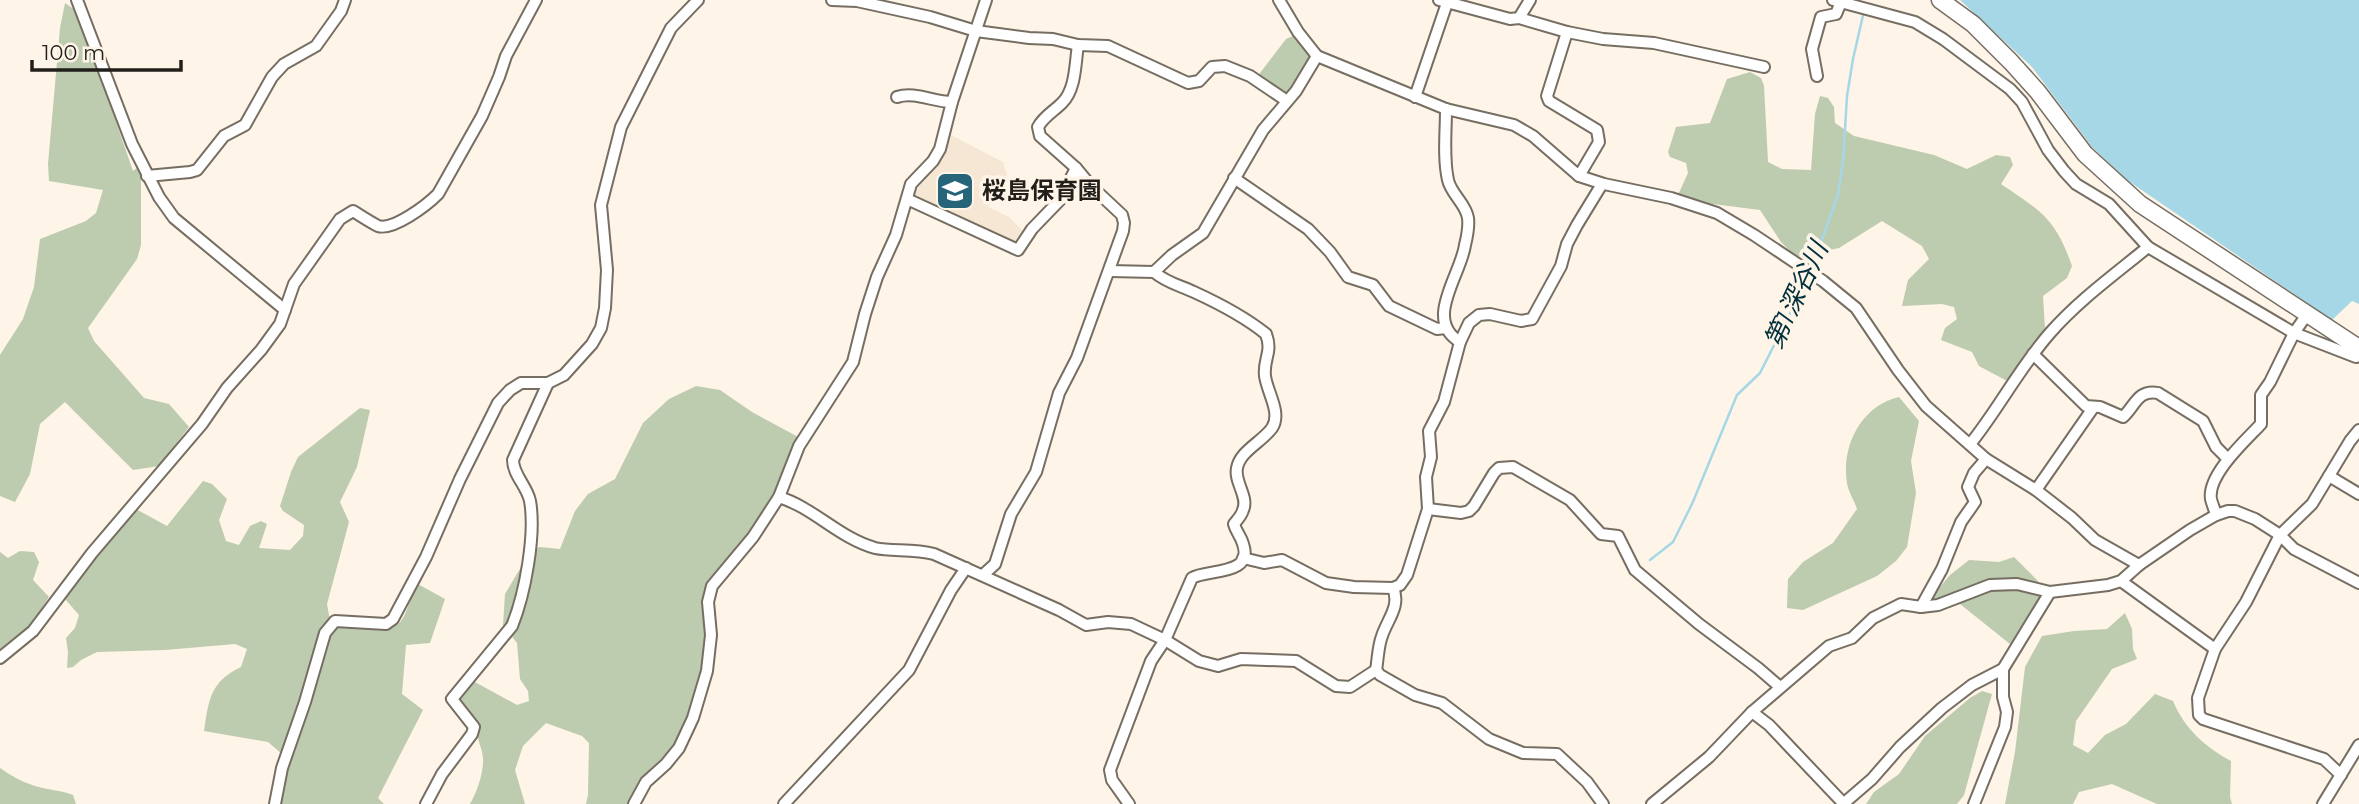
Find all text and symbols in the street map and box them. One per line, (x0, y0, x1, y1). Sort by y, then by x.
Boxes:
scale bar (32, 28, 180, 72)
text: 100 m (42, 40, 105, 65)
school or university icon: 桜島保育園 (934, 170, 976, 212)
place label: 桜島保育園 (982, 176, 1102, 205)
water label: 第1深谷川 (1758, 234, 1836, 353)

